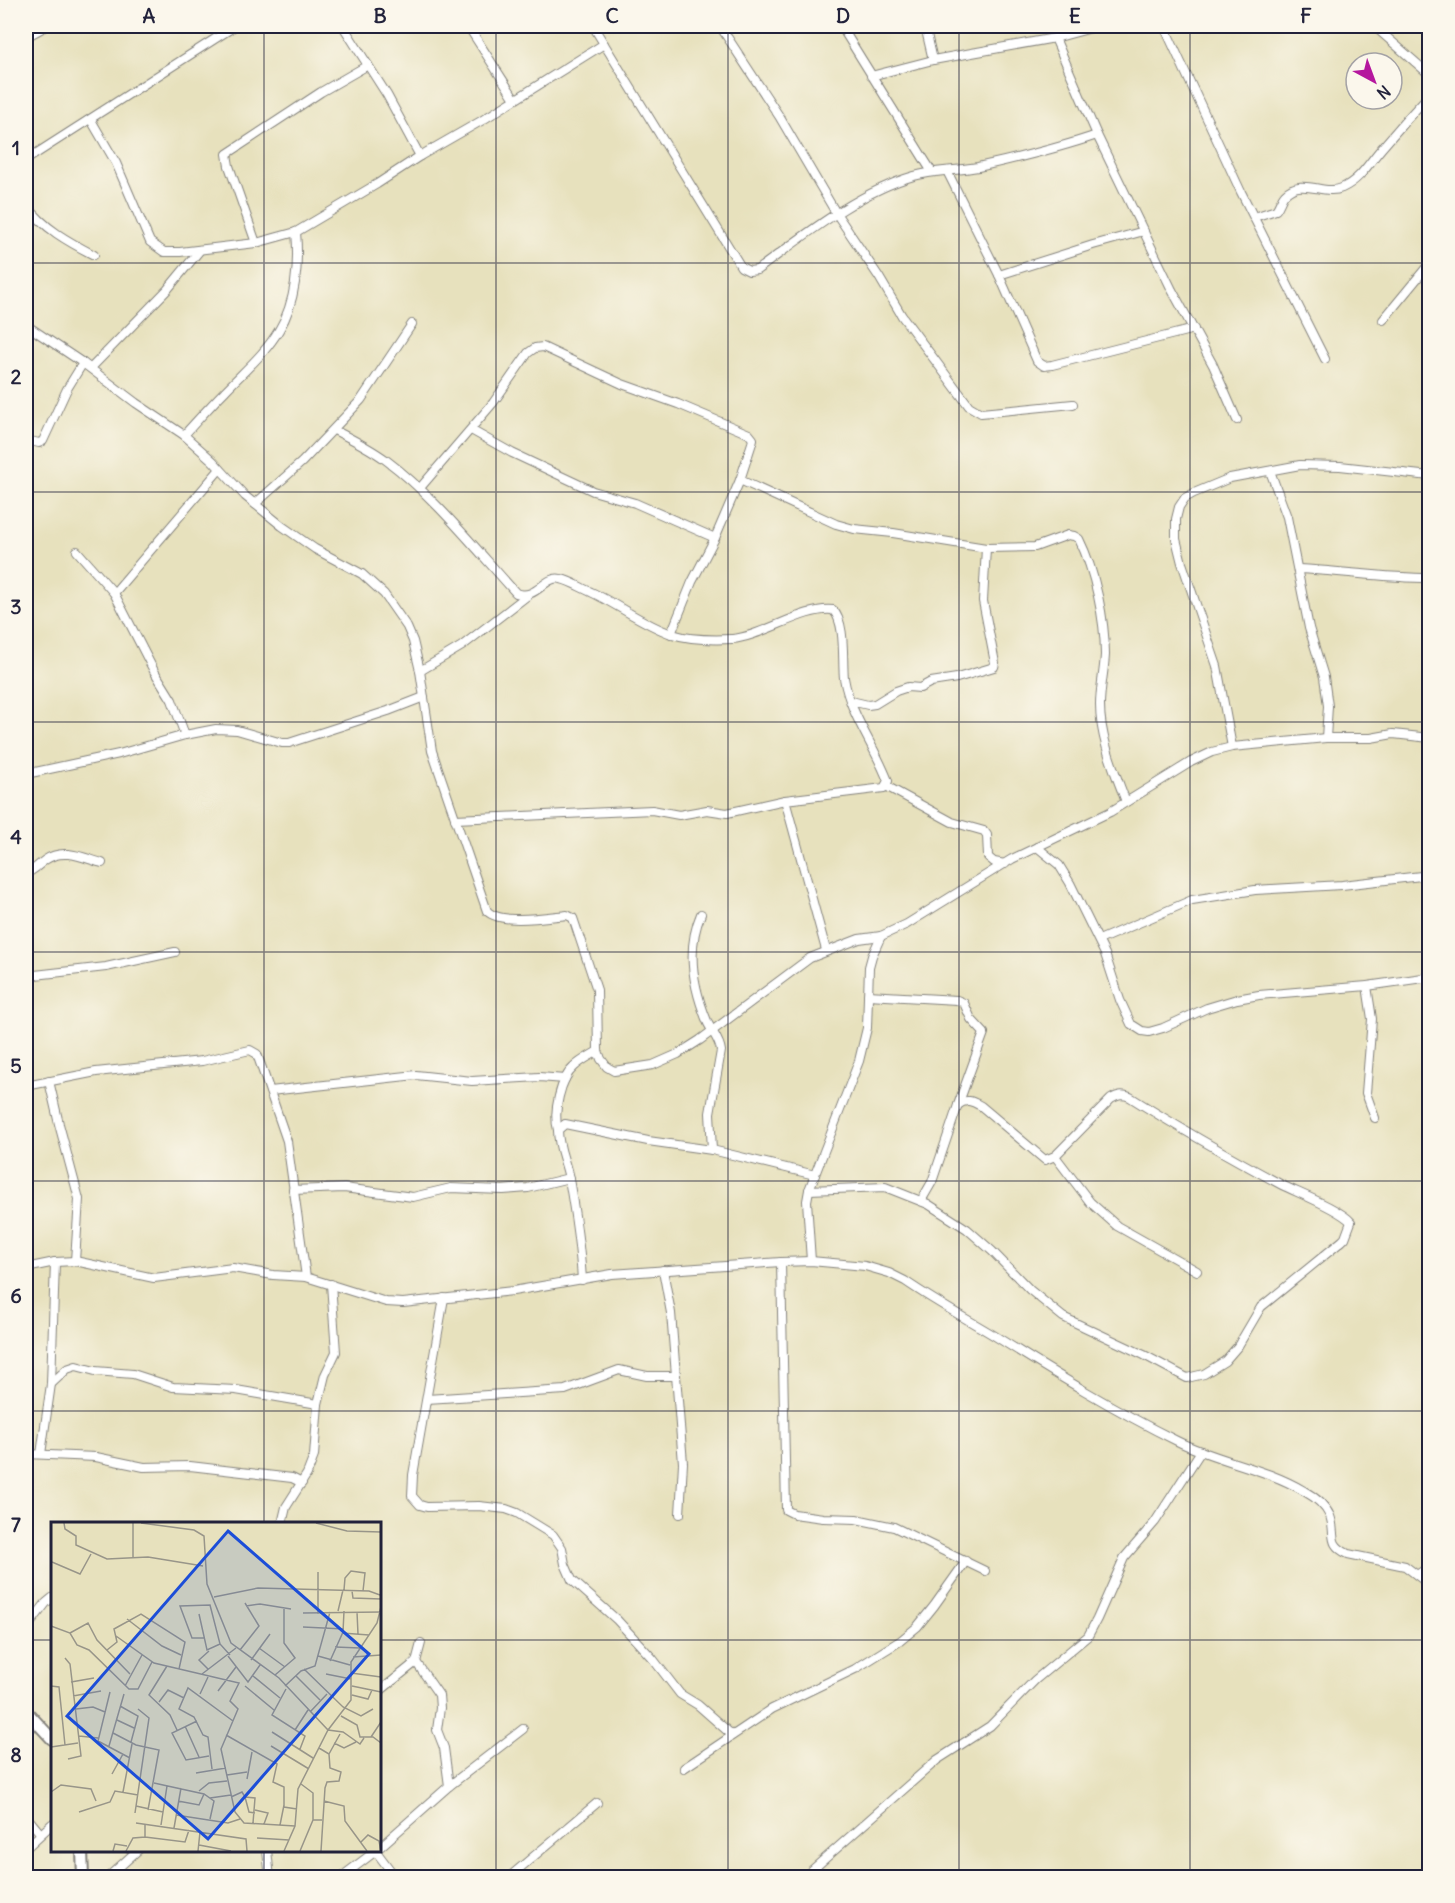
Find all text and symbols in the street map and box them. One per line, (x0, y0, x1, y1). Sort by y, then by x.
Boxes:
text: A (143, 3, 156, 28)
text: B (373, 3, 387, 28)
text: C (605, 3, 619, 28)
text: D (836, 3, 850, 28)
text: E (1069, 3, 1081, 28)
text: F (1300, 3, 1312, 28)
north arrow (1344, 51, 1404, 111)
text: N (1373, 81, 1395, 103)
text: 1 (12, 135, 20, 160)
text: 2 (11, 364, 22, 389)
text: 3 (10, 594, 22, 619)
text: 4 (10, 824, 22, 849)
text: 5 (10, 1053, 22, 1078)
text: 6 (10, 1283, 22, 1308)
text: 7 (11, 1512, 21, 1537)
inset map (51, 1522, 381, 1852)
text: 8 (10, 1742, 22, 1767)

